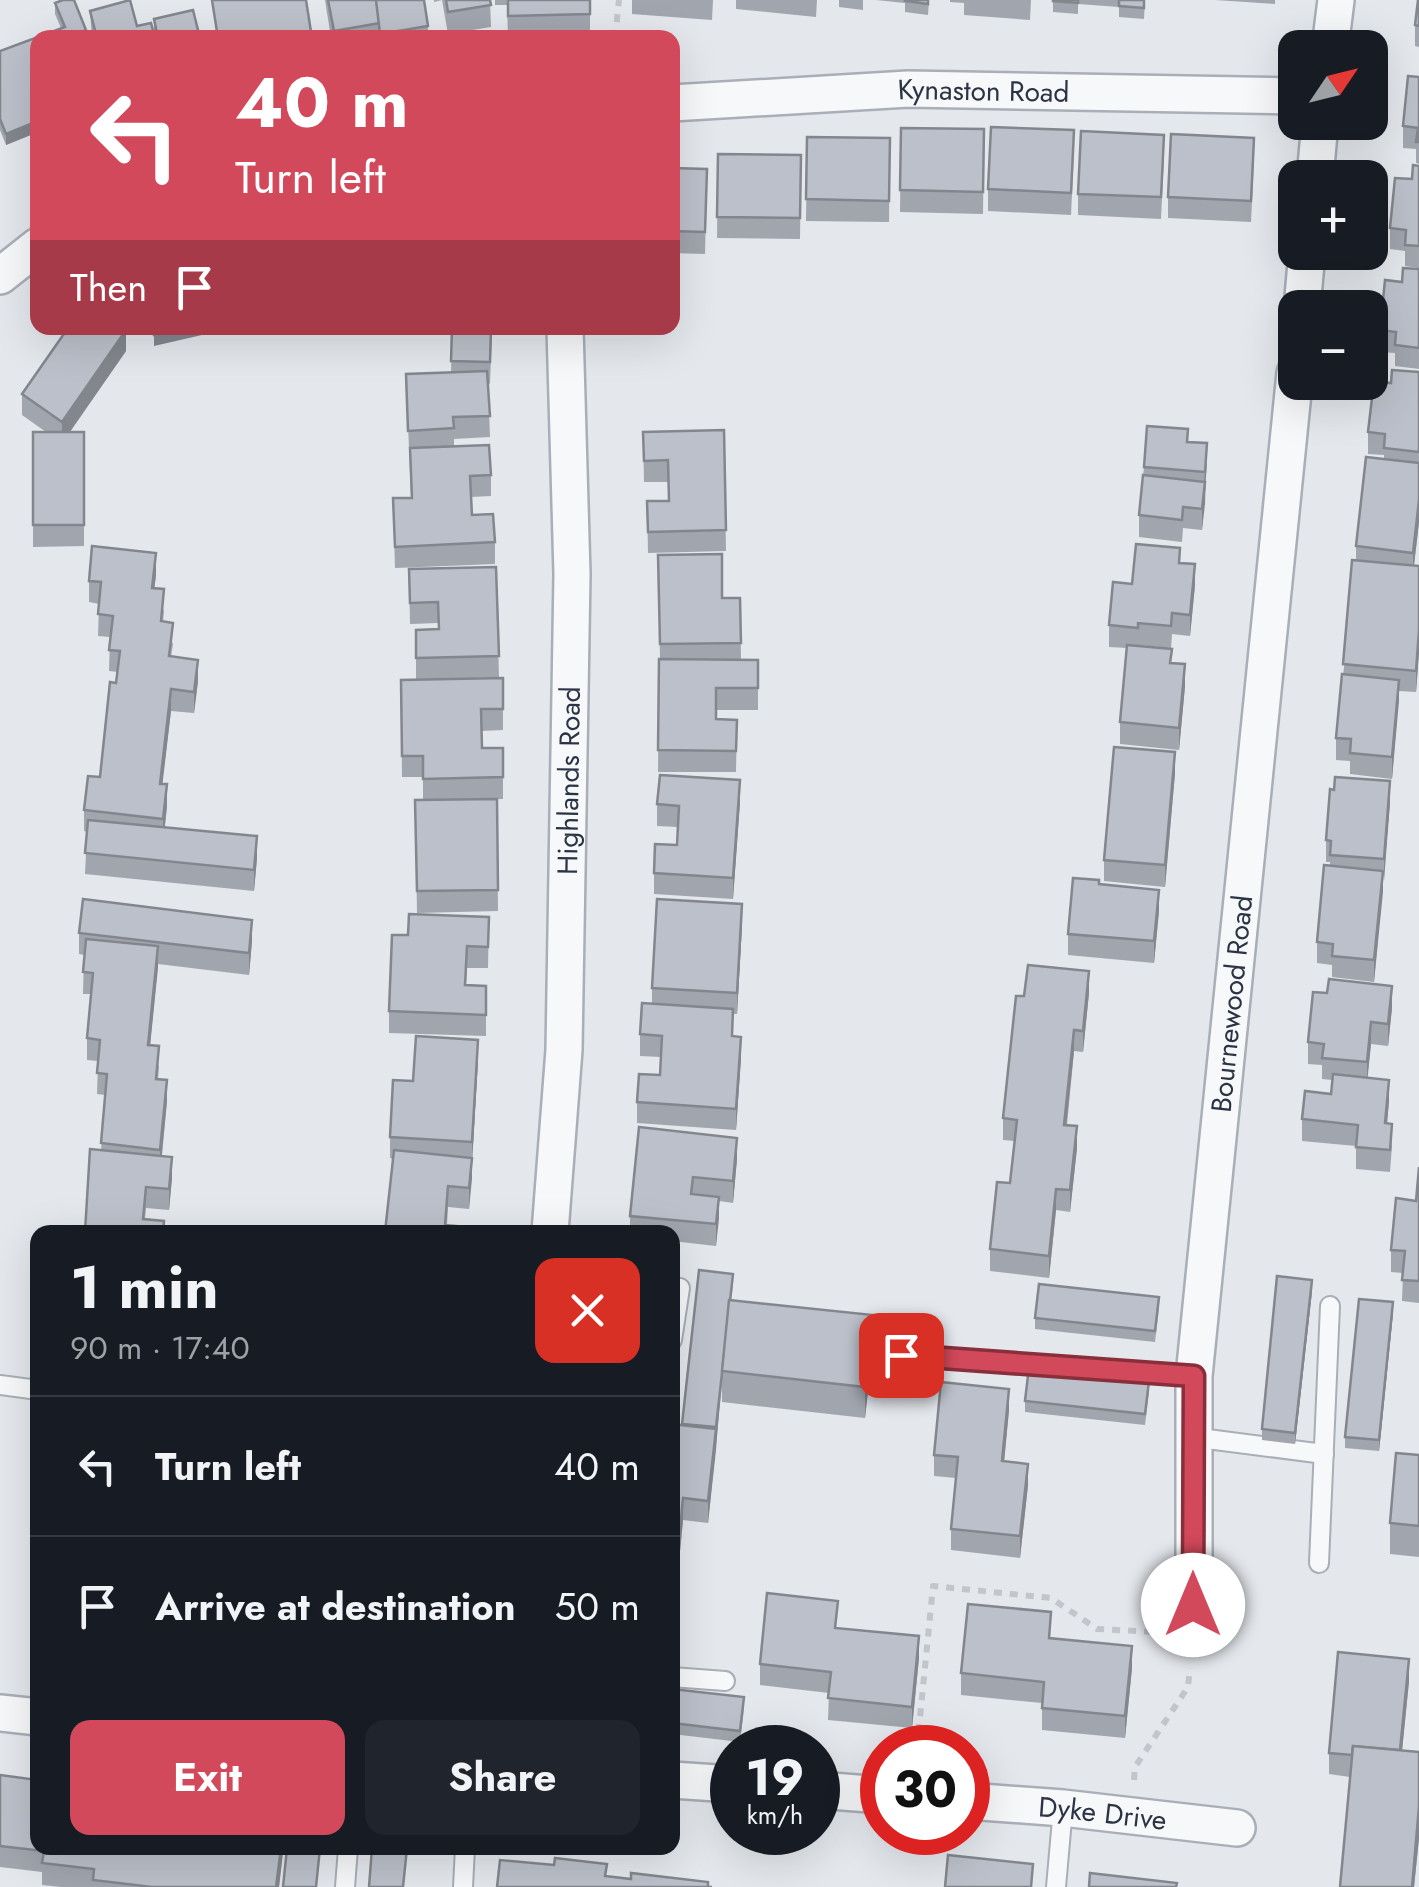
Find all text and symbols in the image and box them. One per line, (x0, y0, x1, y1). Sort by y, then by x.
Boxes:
north arrow (1278, 30, 1388, 140)
map controls (1278, 30, 1388, 400)
text: 40 m (235, 52, 409, 153)
street label: Kynaston Road (897, 69, 1070, 113)
icon: left (70, 70, 200, 200)
text: Turn left (235, 145, 386, 210)
button: + (1278, 160, 1388, 270)
text: Then (70, 260, 147, 315)
icon: arrive (167, 260, 222, 315)
button: − (1278, 290, 1388, 400)
street label: Highlands Road (547, 686, 591, 875)
street label: Bournewood Road (1201, 893, 1263, 1114)
text: 1 min (70, 1244, 219, 1331)
button: close (535, 1258, 640, 1363)
pin (859, 1313, 944, 1398)
text: 90 m · 17:40 (70, 1325, 250, 1371)
icon: arrive (874, 1328, 929, 1383)
icon: left (70, 1439, 125, 1494)
text: Turn left (155, 1439, 301, 1494)
text: 40 m (554, 1439, 640, 1494)
position arrow (1141, 1553, 1245, 1657)
icon: arrive (70, 1579, 125, 1634)
text: Arrive at destination (155, 1579, 516, 1634)
text: 50 m (555, 1579, 640, 1634)
button: Exit (70, 1720, 345, 1835)
button: Share (365, 1720, 640, 1835)
speed limit sign: 30 (860, 1725, 990, 1855)
text: 19 (746, 1741, 804, 1814)
street label: Dyke Drive (1037, 1786, 1169, 1841)
text: km/h (747, 1797, 803, 1833)

